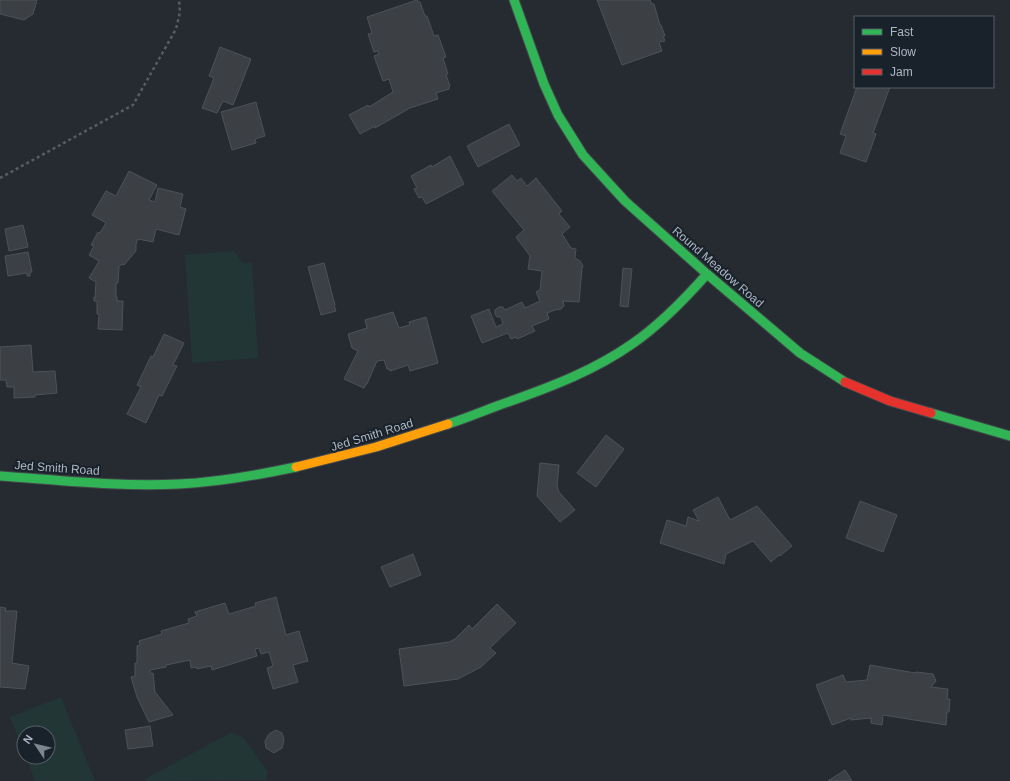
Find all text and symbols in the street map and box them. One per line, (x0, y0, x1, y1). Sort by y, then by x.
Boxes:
legend (854, 16, 994, 88)
text: Fast (890, 25, 914, 39)
text: Slow (890, 45, 916, 59)
text: Jam (890, 65, 913, 79)
street label: Round Meadow Road (670, 224, 766, 310)
street label: Jed Smith Road (329, 416, 415, 454)
street label: Jed Smith Road (14, 458, 100, 478)
north arrow (16, 725, 56, 765)
text: N (21, 733, 35, 746)

